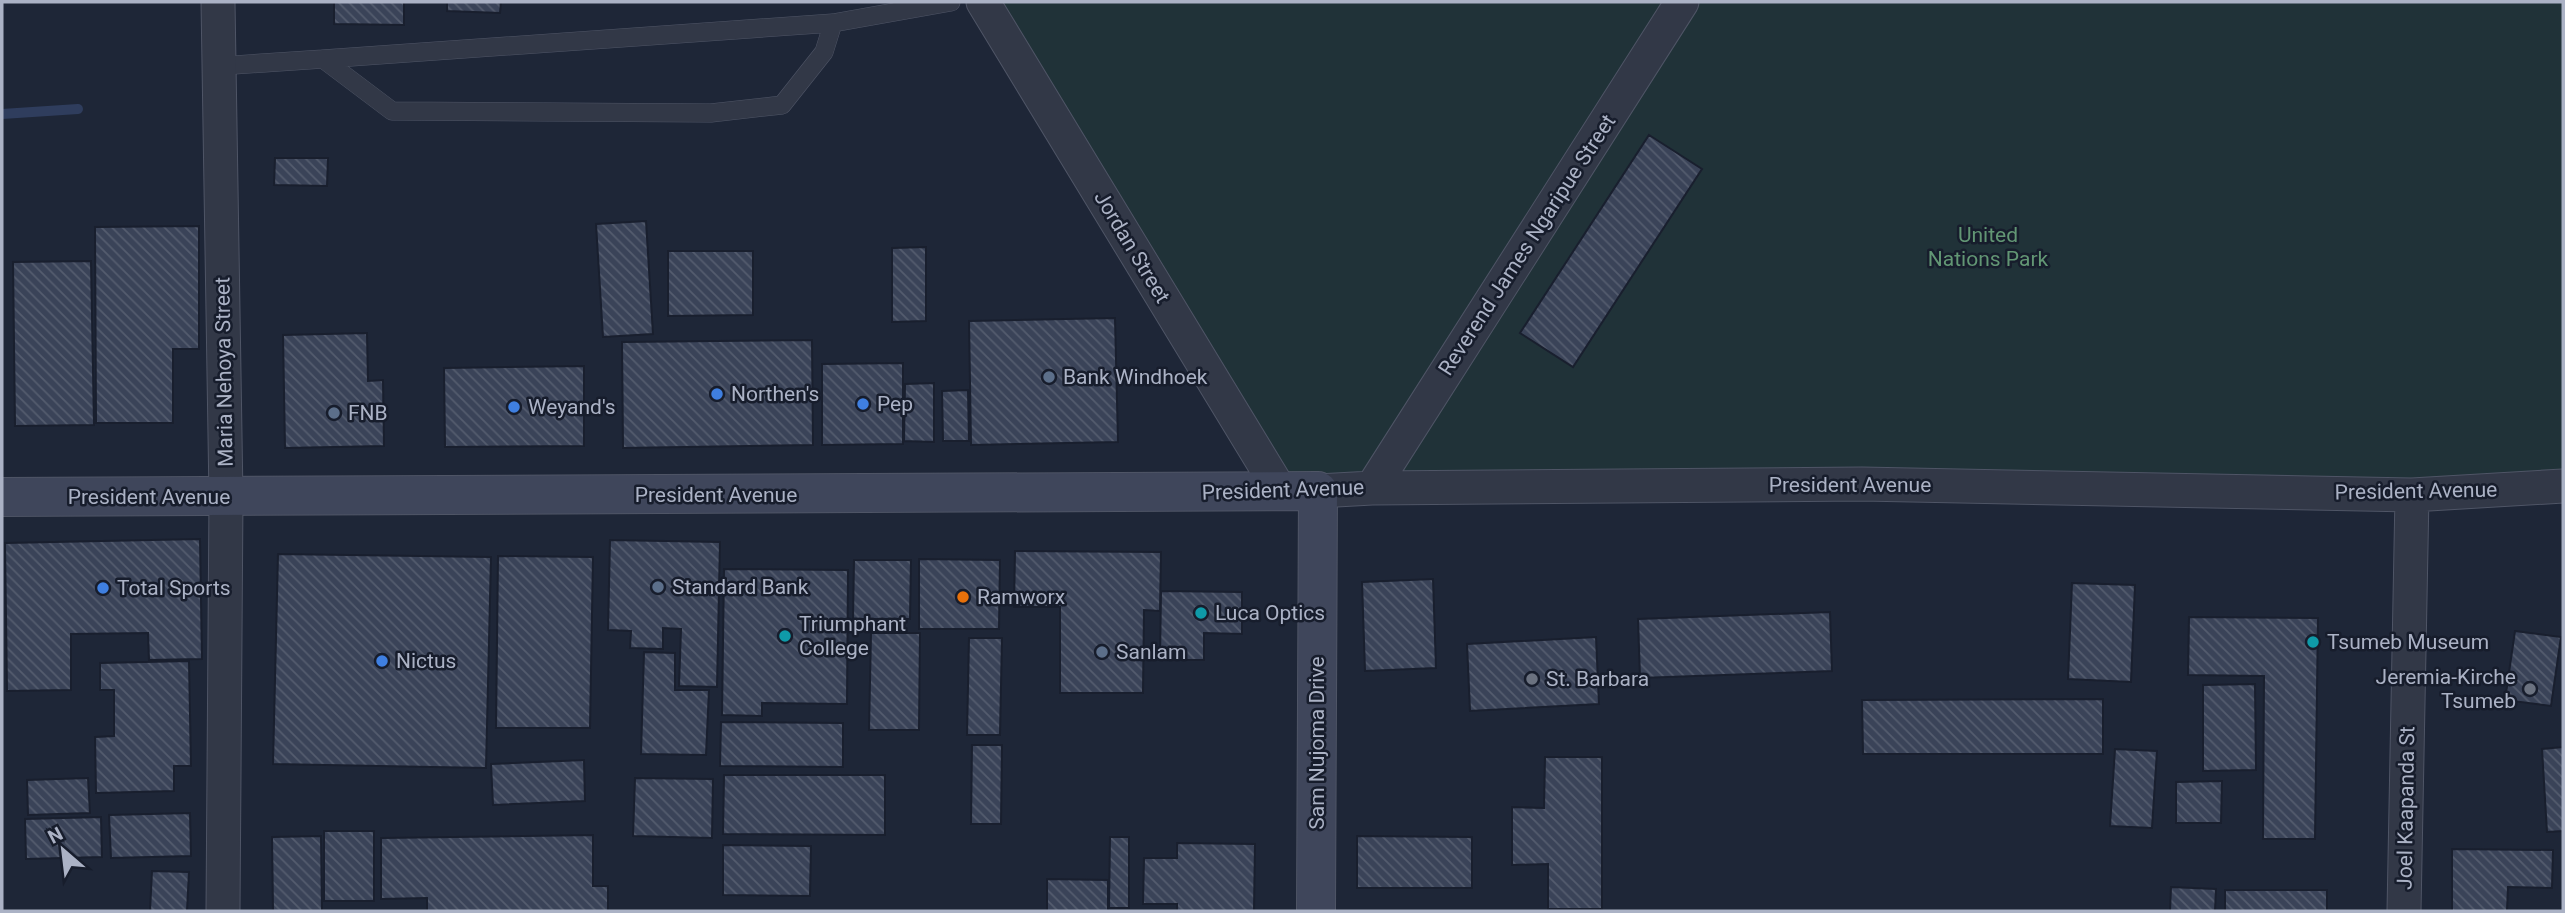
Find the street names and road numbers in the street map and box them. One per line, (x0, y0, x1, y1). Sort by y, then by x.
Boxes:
street label: Reverend James Ngaripue Street (1434, 110, 1620, 380)
street label: Jordan Street (1089, 187, 1175, 307)
street label: Maria Nehoya Street (210, 277, 238, 467)
street label: President Avenue (1769, 473, 1931, 497)
street label: President Avenue (1201, 475, 1365, 505)
street label: President Avenue (2335, 478, 2497, 504)
street label: President Avenue (635, 483, 797, 507)
street label: President Avenue (68, 485, 230, 509)
street label: Sam Nujoma Drive (1305, 656, 1329, 830)
street label: Joel Kaapanda St (2393, 726, 2419, 890)

